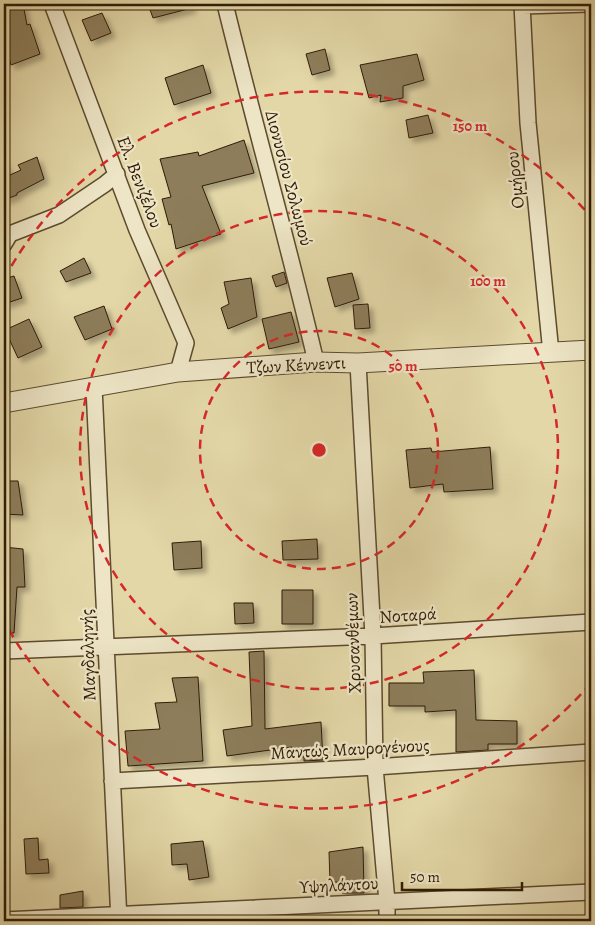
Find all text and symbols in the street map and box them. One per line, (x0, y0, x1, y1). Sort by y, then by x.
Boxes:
street label: Διονυσίου Σολωμού (259, 107, 319, 249)
text: 150 m (453, 116, 488, 136)
street label: Ελ. Βενιζέλου (112, 133, 168, 231)
street label: Ομήρου (500, 150, 530, 210)
text: 100 m (470, 271, 506, 291)
street label: Τζων Κέννεντι (246, 350, 346, 380)
text: 50 m (388, 356, 418, 376)
centre of rings (310, 441, 328, 459)
street label: Χρυσανθέμων (339, 592, 367, 694)
street label: Νοταρά (379, 601, 438, 629)
street label: Μαγδαληνής (74, 609, 102, 701)
street label: Μαντώς Μαυρογένους (270, 733, 430, 765)
scale bar (402, 860, 522, 892)
text: 50 m (410, 867, 440, 887)
street label: Υψηλάντου (298, 871, 379, 899)

